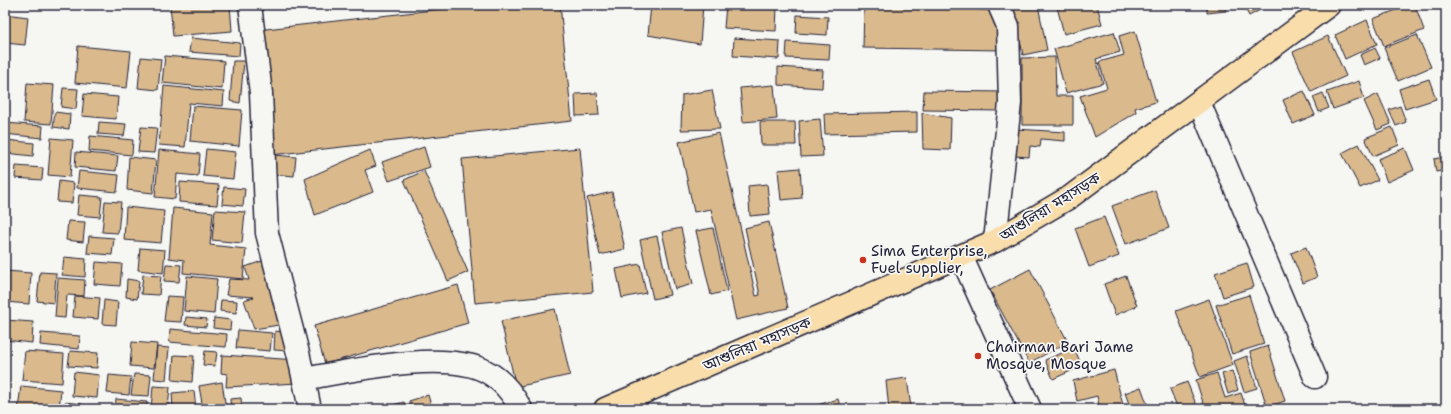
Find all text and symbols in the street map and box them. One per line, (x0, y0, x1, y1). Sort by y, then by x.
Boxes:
street label: আশুলিয়া মহাসড়ক (995, 167, 1105, 247)
place label: Sima Enterprise, Fuel supplier, (871, 241, 988, 278)
marker: Sima Enterprise, Fuel supplier, (858, 255, 868, 265)
street label: আশুলিয়া মহাসড়ক (699, 312, 815, 376)
place label: Chairman Bari Jame Mosque, Mosque (986, 337, 1134, 374)
marker: Chairman Bari Jame Mosque, Mosque (973, 351, 983, 361)

